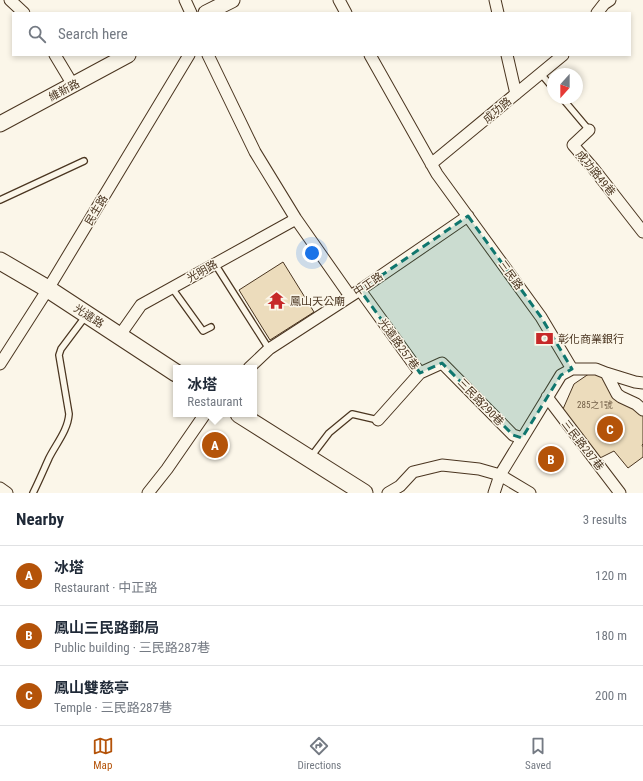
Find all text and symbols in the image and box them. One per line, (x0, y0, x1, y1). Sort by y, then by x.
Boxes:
search box (12, 12, 631, 56)
icon: search (26, 23, 48, 45)
text: Search here (58, 25, 128, 43)
north arrow (547, 68, 583, 104)
street label: 維新路 (47, 77, 82, 104)
street label: 成功路 (481, 95, 514, 126)
street label: 成功路49巷 (573, 148, 618, 199)
street label: 民生路 (82, 193, 110, 228)
your location (302, 243, 322, 263)
street label: 光明路 (185, 258, 220, 285)
street label: 三民路 (496, 258, 526, 292)
street label: 中正路 (351, 270, 386, 299)
temple icon: 鳳山天公廟 (267, 291, 287, 311)
place label: 鳳山天公廟 (290, 295, 345, 308)
street label: 光遠路 (71, 302, 106, 331)
street label: 光遠路257巷 (376, 316, 422, 373)
bank icon: 彰化商業銀行 (535, 329, 555, 349)
place label: 彰化商業銀行 (558, 333, 624, 346)
popup (173, 365, 257, 417)
text: 冰塔 (187, 376, 217, 394)
street label: 三民路290巷 (455, 376, 506, 429)
text: Restaurant (187, 394, 243, 409)
house number: 285之1號 (577, 400, 613, 410)
pin: C (597, 414, 623, 444)
street label: 三民路287巷 (559, 418, 606, 473)
pin: A (202, 430, 228, 460)
pin: B (538, 444, 564, 474)
text: Nearby (16, 509, 64, 529)
text: 3 results (583, 512, 627, 527)
text: 冰塔 (54, 559, 84, 577)
text: A (25, 568, 33, 583)
text: 120 m (595, 568, 627, 583)
text: Restaurant · 中正路 (54, 580, 158, 595)
text: 鳳山三民路郵局 (54, 619, 159, 637)
text: B (25, 628, 33, 643)
text: 180 m (595, 628, 627, 643)
text: Public building · 三民路287巷 (54, 640, 210, 655)
text: 鳳山雙慈亭 (54, 679, 129, 697)
text: C (25, 688, 33, 703)
text: 200 m (595, 688, 627, 703)
text: Temple · 三民路287巷 (54, 700, 172, 715)
tab: Map (92, 735, 114, 772)
tab: Directions (297, 735, 341, 772)
tab: Saved (525, 735, 551, 772)

